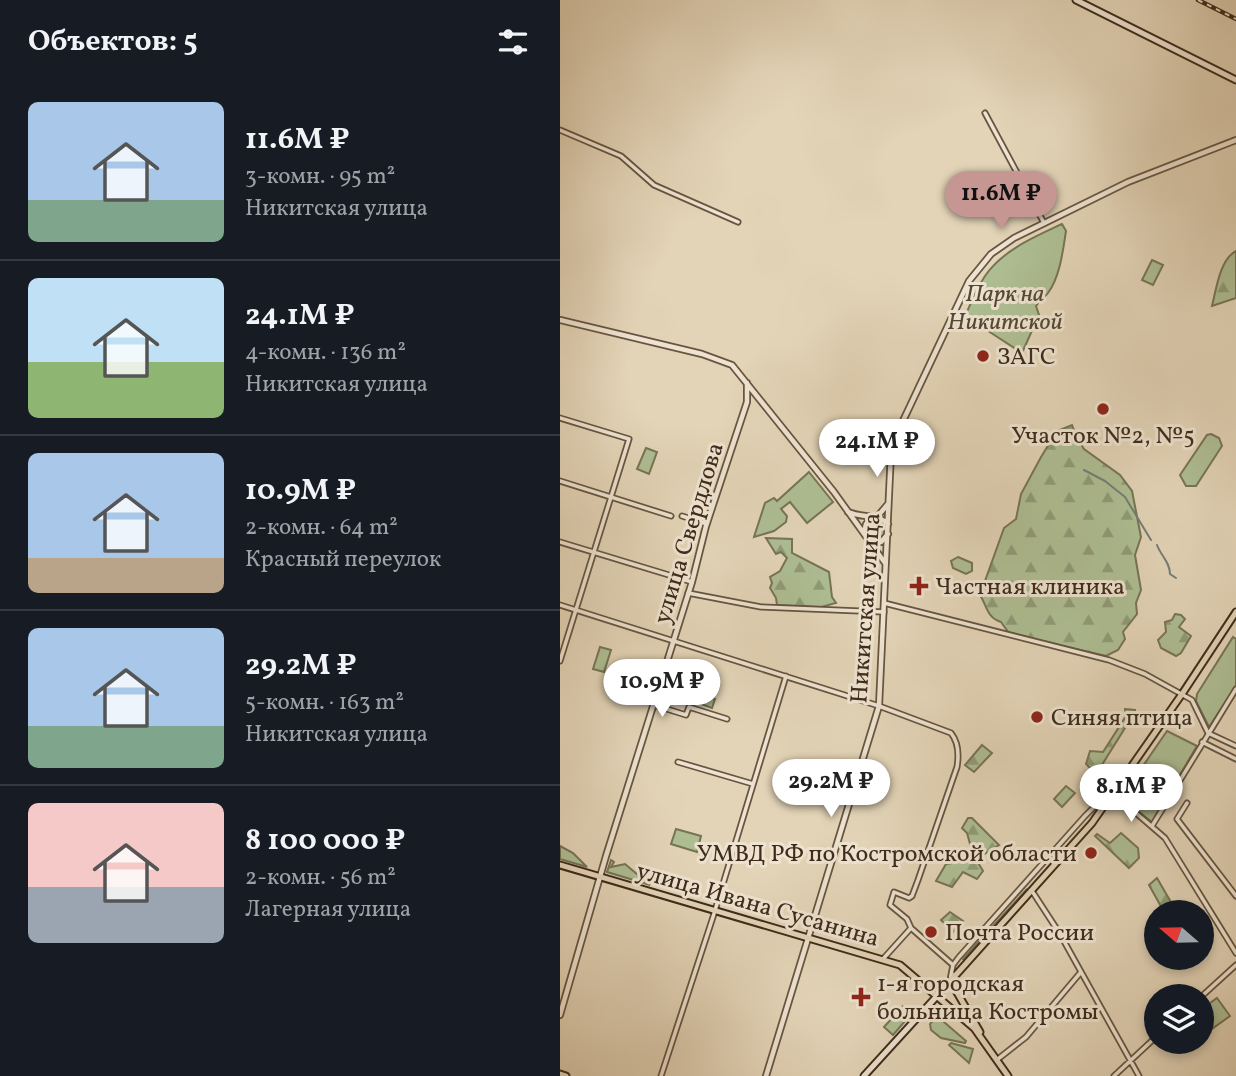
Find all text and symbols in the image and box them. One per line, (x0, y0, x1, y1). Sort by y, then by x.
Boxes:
text: Объектов: 5 (28, 21, 198, 63)
icon: filters (494, 23, 532, 61)
text: 11.6M ₽ (245, 119, 350, 161)
icon: home (84, 130, 168, 214)
text: 3-комн. · 95 m² (245, 161, 395, 193)
pin: 11.6M ₽ (936, 172, 1066, 231)
text: 11.6M ₽ (961, 178, 1041, 210)
text: Никитская улица (245, 193, 428, 225)
park label: Парк на Никитской (947, 278, 1063, 340)
text: 24.1M ₽ (245, 295, 355, 337)
icon: home (84, 306, 168, 390)
text: 4-комн. · 136 m² (245, 337, 406, 369)
place label: ЗАГС (997, 341, 1056, 375)
marker: ЗАГС (975, 348, 991, 364)
text: Никитская улица (245, 369, 428, 401)
marker: Участок №2, №5 (1095, 401, 1111, 417)
pin: 24.1M ₽ (812, 420, 942, 479)
place label: Участок №2, №5 (1011, 420, 1195, 454)
text: 24.1M ₽ (835, 426, 919, 458)
street label: улица Свердлова (646, 439, 734, 629)
text: 10.9M ₽ (245, 470, 356, 512)
icon: home (84, 481, 168, 565)
text: 2-комн. · 64 m² (245, 512, 398, 544)
street label: Никитская улица (843, 512, 891, 705)
text: Красный переулок (245, 544, 441, 576)
place label: Частная клиника (935, 571, 1125, 605)
marker: Частная клиника (909, 576, 929, 596)
text: 29.2M ₽ (245, 645, 357, 687)
icon: home (84, 656, 168, 740)
pin: 10.9M ₽ (597, 660, 727, 719)
text: 10.9M ₽ (619, 666, 705, 698)
text: 5-комн. · 163 m² (245, 687, 404, 719)
place label: Синяя птица (1051, 702, 1193, 736)
marker: Синяя птица (1029, 709, 1045, 725)
text: Никитская улица (245, 719, 428, 751)
pin: 29.2M ₽ (766, 760, 896, 819)
pin: 8.1M ₽ (1074, 764, 1188, 824)
text: 29.2M ₽ (788, 766, 874, 798)
text: 8.1M ₽ (1096, 771, 1166, 803)
text: 8 100 000 ₽ (245, 820, 405, 862)
icon: home (84, 831, 168, 915)
place label: УМВД РФ по Костромской области (697, 838, 1077, 872)
marker: УМВД РФ по Костромской области (1083, 845, 1099, 861)
street label: улица Ивана Сусанина (632, 855, 883, 957)
text: 2-комн. · 56 m² (245, 862, 396, 894)
text: Лагерная улица (245, 894, 411, 926)
north arrow (1144, 900, 1214, 970)
map controls (1144, 900, 1214, 1054)
place label: Почта России (945, 917, 1094, 951)
marker: Почта России (923, 924, 939, 940)
place label: 1-я городская больница Костромы (877, 968, 1099, 1030)
button: layers (1144, 984, 1214, 1054)
marker: 1-я городская больница Костромы (851, 987, 871, 1007)

